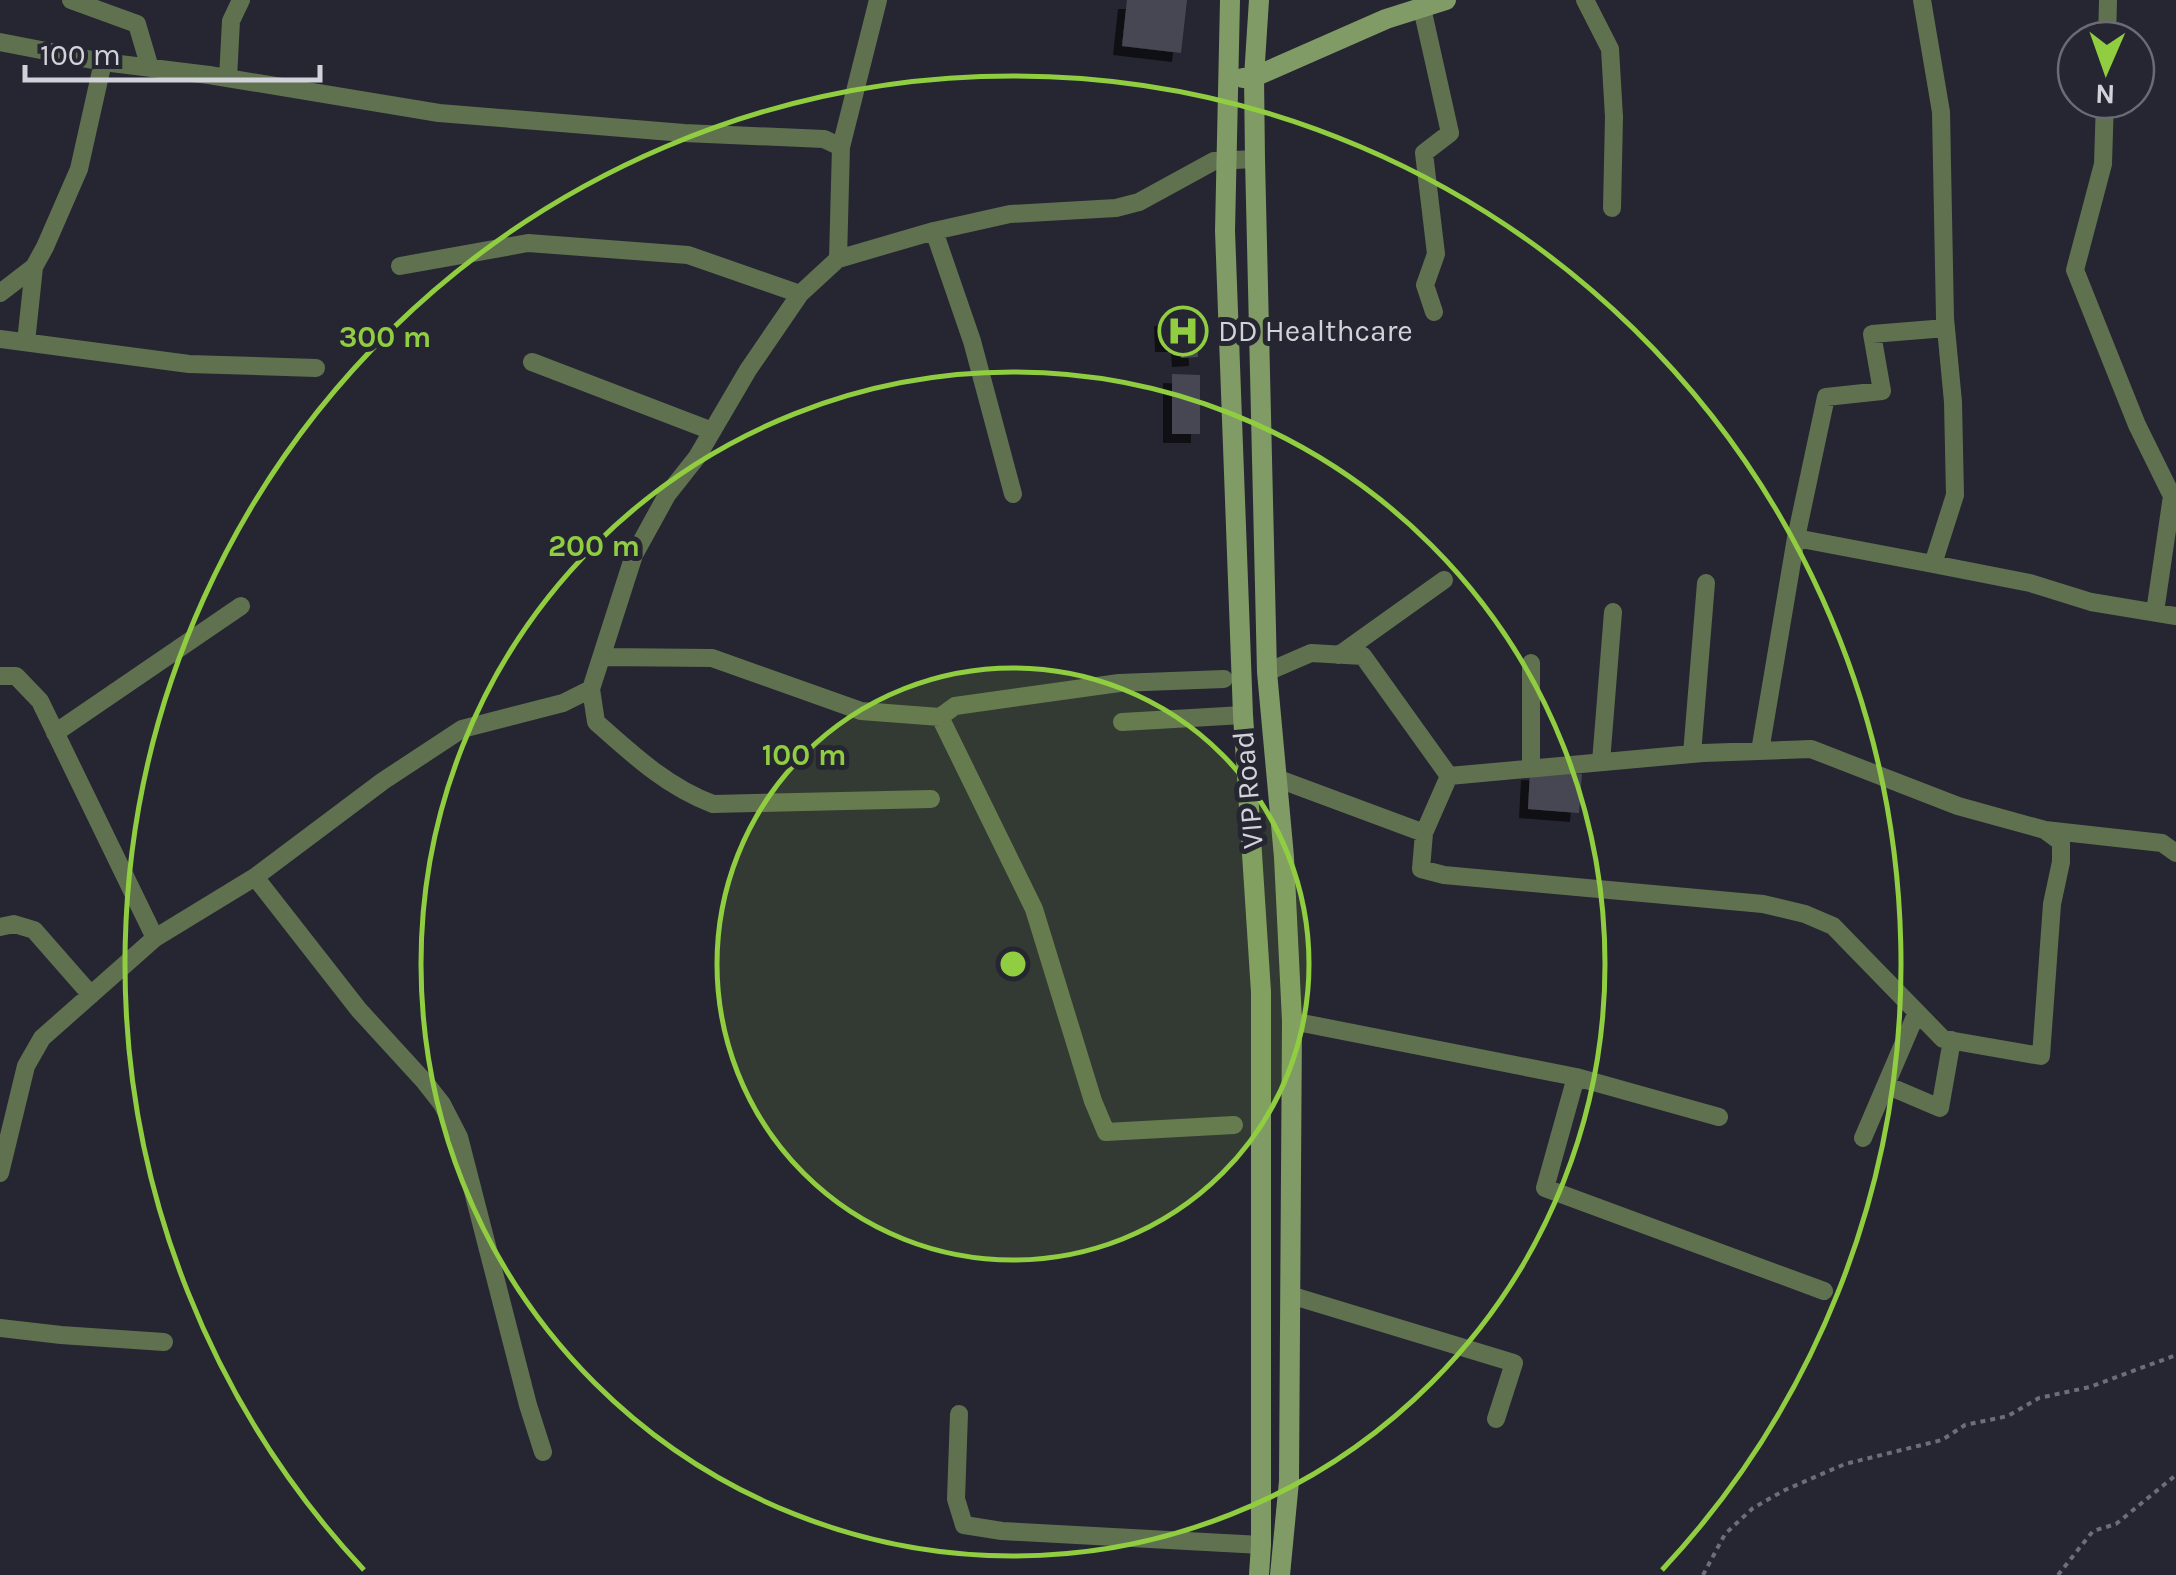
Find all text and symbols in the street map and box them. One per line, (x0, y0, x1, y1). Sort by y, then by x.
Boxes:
scale bar (25, 20, 320, 82)
north arrow (2056, 20, 2156, 120)
text: 100 m (40, 37, 121, 73)
text: N (2095, 78, 2116, 111)
hospital icon: DD Healthcare (1157, 305, 1209, 357)
place label: DD Healthcare (1218, 313, 1413, 349)
text: 300 m (339, 319, 431, 355)
text: 200 m (548, 528, 640, 564)
street label: VIP Road (1225, 730, 1271, 850)
text: 100 m (762, 737, 846, 773)
centre of rings (995, 946, 1031, 982)

